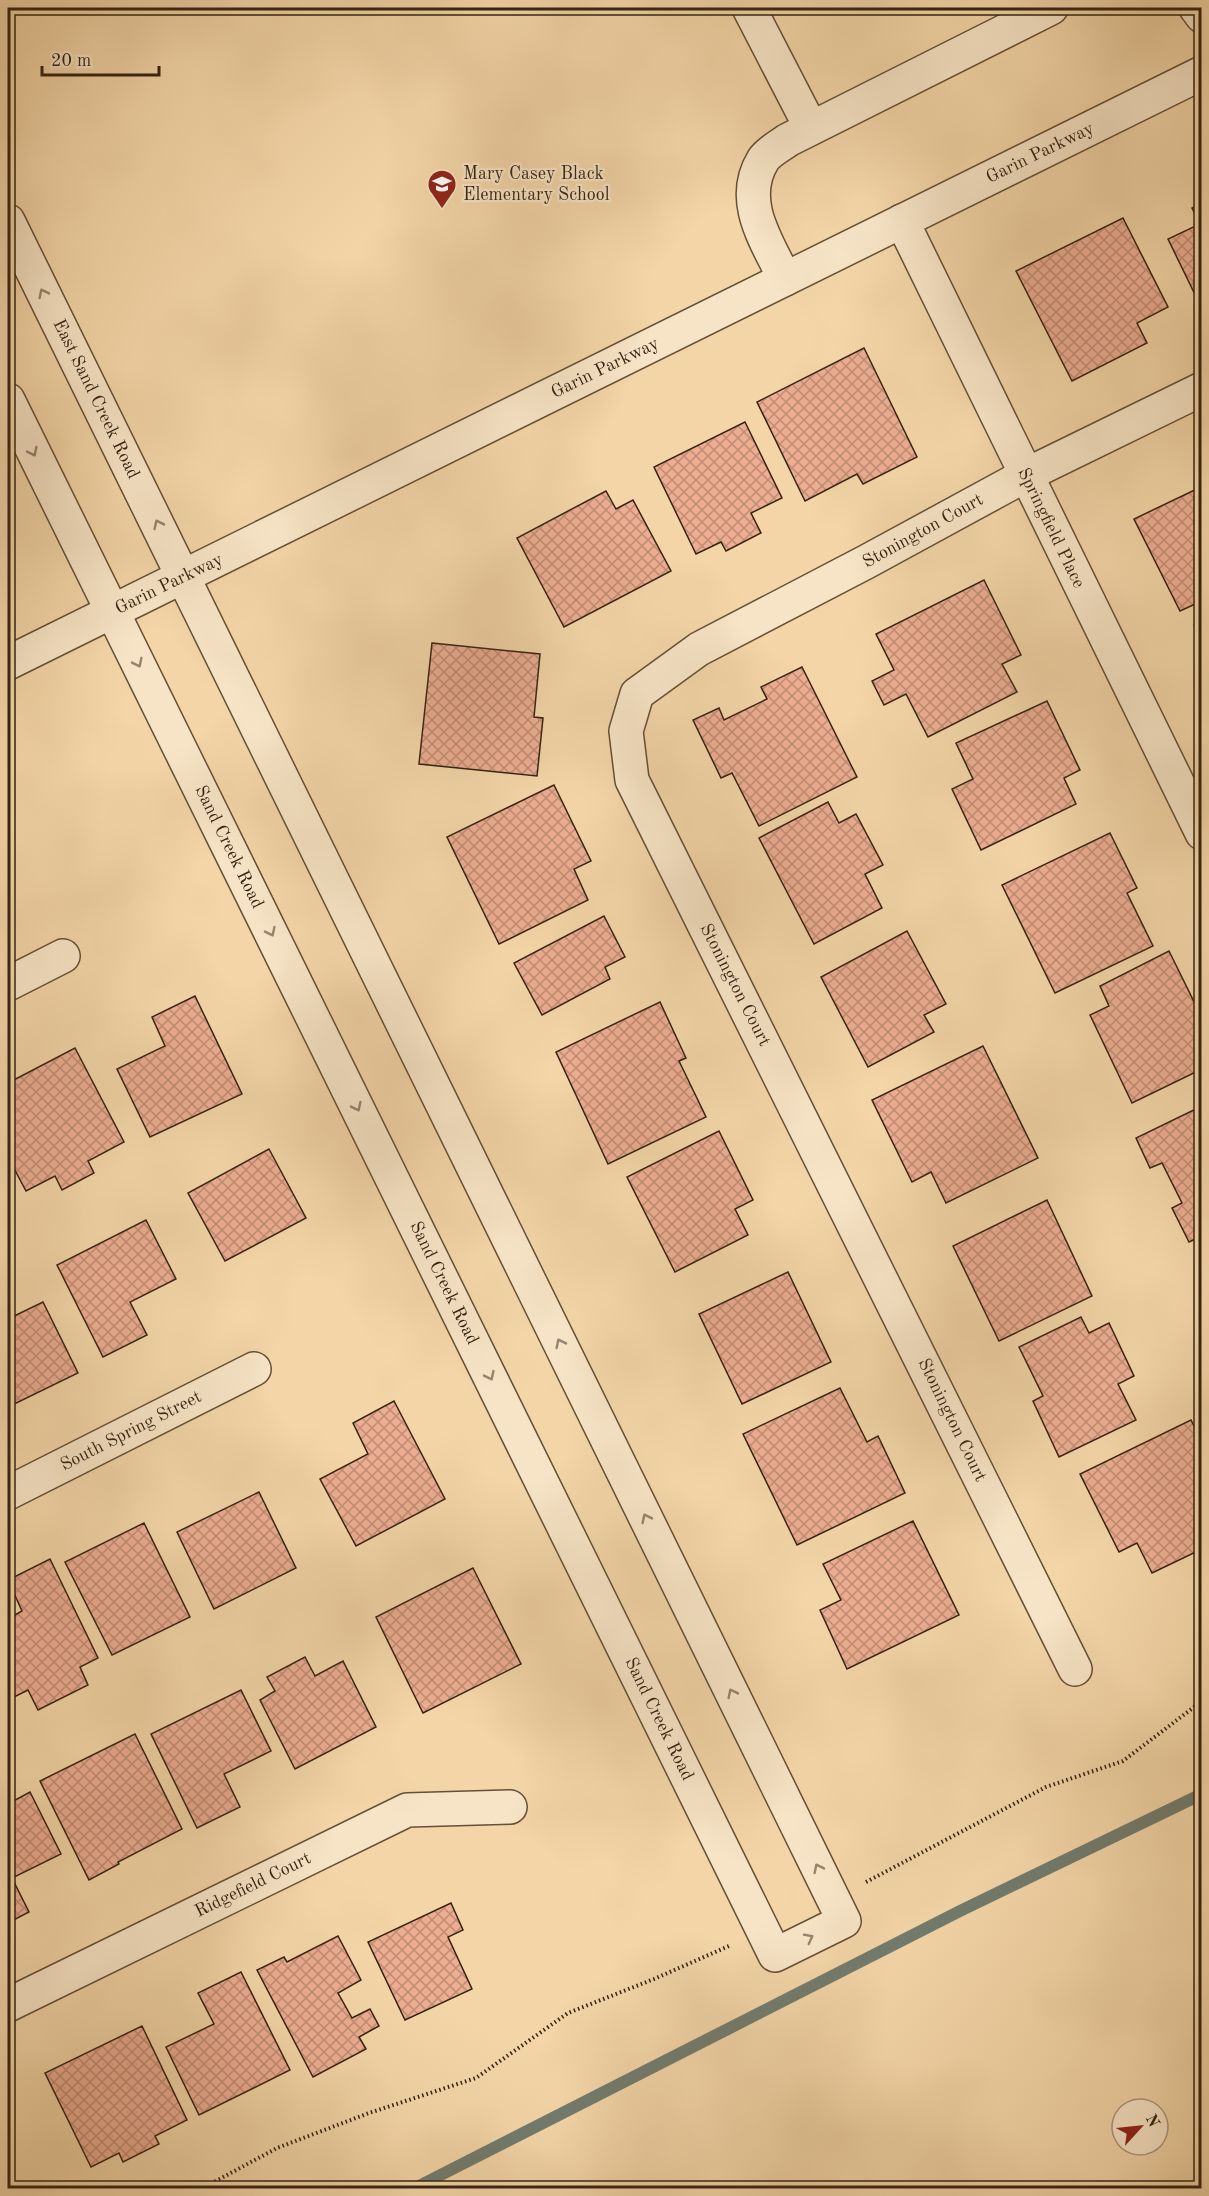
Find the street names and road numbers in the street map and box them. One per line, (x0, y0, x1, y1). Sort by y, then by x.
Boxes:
street label: Garin Parkway (983, 119, 1097, 187)
street label: East Sand Creek Road (50, 316, 142, 482)
street label: Garin Parkway (548, 334, 662, 402)
street label: Springfield Place (1014, 465, 1088, 591)
street label: Stonington Court (860, 490, 986, 572)
street label: Garin Parkway (112, 550, 226, 618)
street label: Sand Creek Road (191, 783, 267, 911)
street label: Stonington Court (696, 921, 774, 1049)
street label: Sand Creek Road (406, 1219, 482, 1347)
street label: Stonington Court (914, 1356, 990, 1484)
street label: South Spring Street (58, 1388, 204, 1474)
street label: Sand Creek Road (621, 1655, 697, 1783)
street label: Ridgefield Court (192, 1849, 314, 1921)

